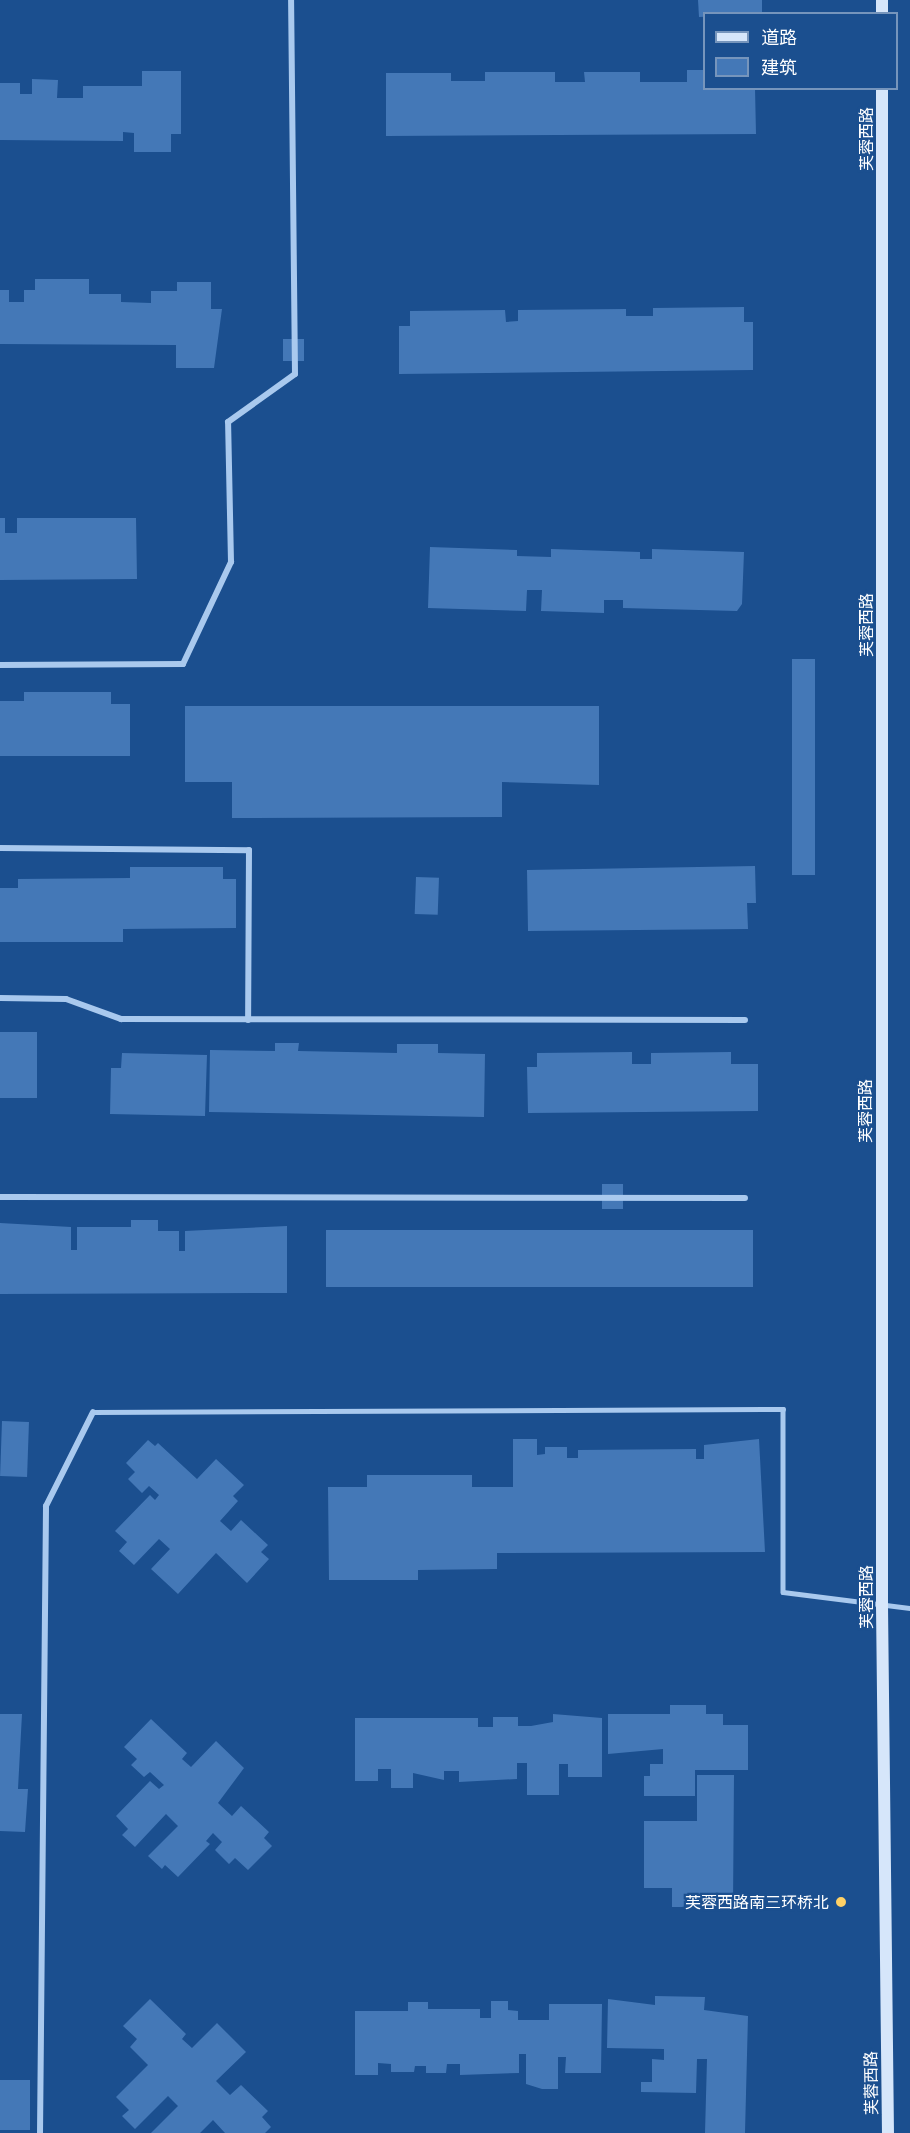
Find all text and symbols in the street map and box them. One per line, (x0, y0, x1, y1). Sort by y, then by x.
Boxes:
legend (703, 12, 898, 90)
text: 道路 (761, 24, 797, 51)
text: 建筑 (761, 54, 797, 81)
street label: 芙蓉西路 (856, 107, 876, 171)
street label: 芙蓉西路 (856, 593, 876, 657)
street label: 芙蓉西路 (855, 1079, 875, 1143)
street label: 芙蓉西路 (856, 1565, 876, 1629)
place label: 芙蓉西路南三环桥北 (685, 1892, 829, 1912)
marker: 芙蓉西路南三环桥北 (834, 1895, 848, 1909)
street label: 芙蓉西路 (861, 2051, 881, 2115)

